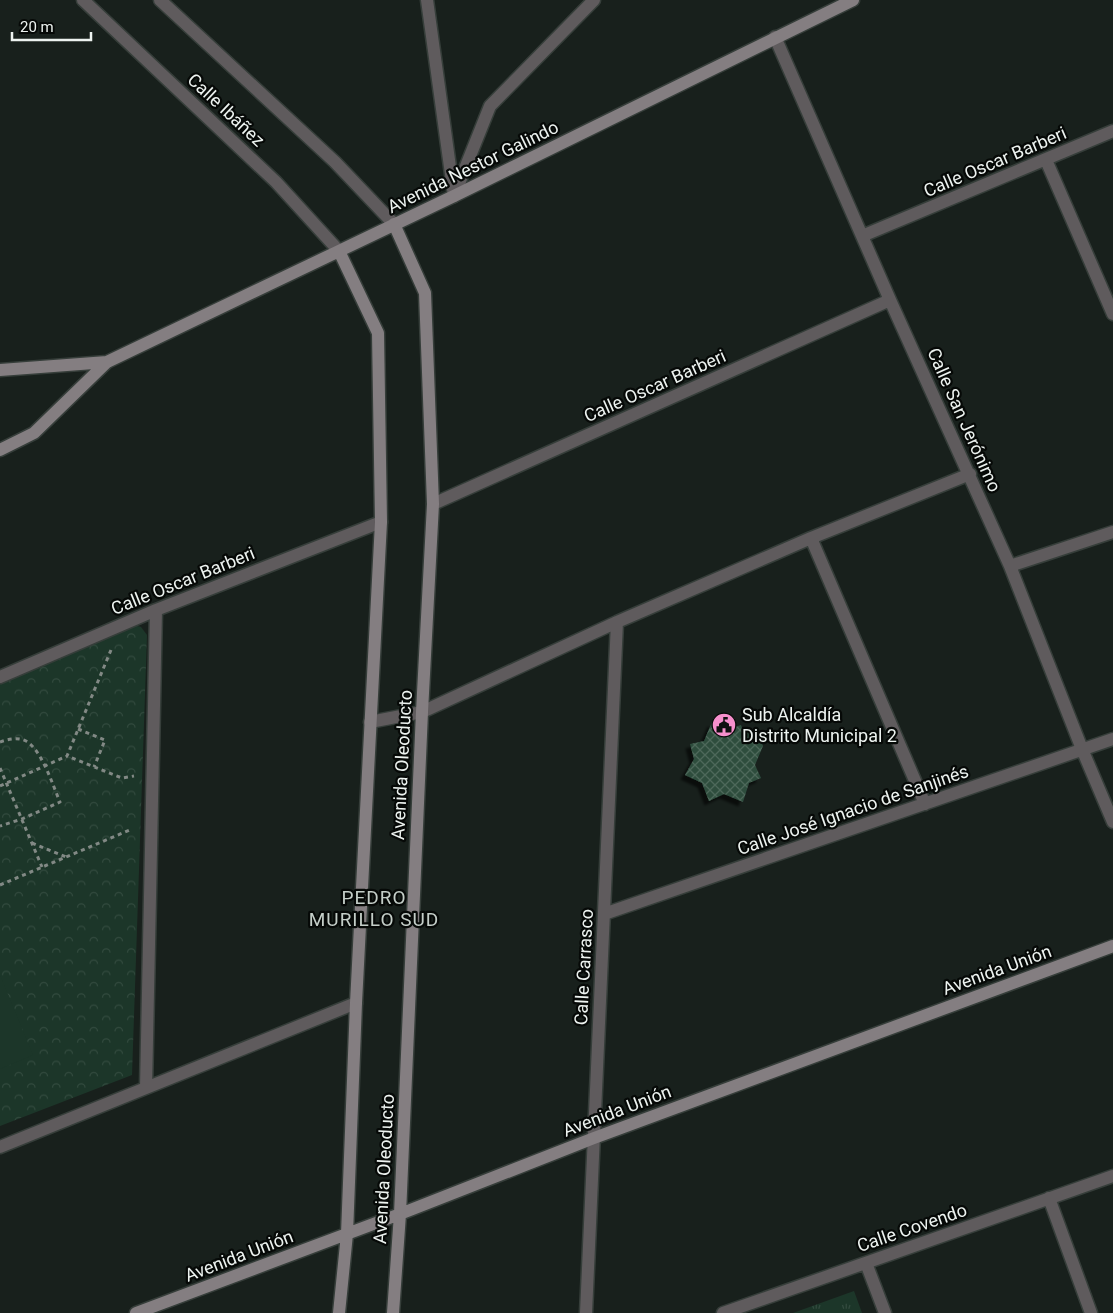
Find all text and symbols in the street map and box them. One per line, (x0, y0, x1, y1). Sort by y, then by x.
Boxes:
scale bar (12, 10, 91, 42)
text: 20 m (20, 18, 54, 36)
street label: Calle Ibáñez (184, 69, 269, 151)
street label: Avenida Nestor Galindo (384, 116, 562, 217)
street label: Calle Oscar Barberi (920, 122, 1069, 201)
street label: Calle Oscar Barberi (581, 345, 729, 426)
street label: Calle San Jerónimo (923, 345, 1006, 495)
street label: Calle Oscar Barberi (108, 542, 258, 619)
street label: Avenida Oleoducto (387, 689, 416, 841)
place label: Sub Alcaldía Distrito Municipal 2 (742, 704, 897, 746)
public building icon: Sub Alcaldía Distrito Municipal 2 (711, 712, 737, 738)
street label: Calle José Ignacio de Sanjinés (735, 760, 971, 859)
district label: PEDRO MURILLO SUD (309, 886, 439, 931)
street label: Calle Carrasco (570, 908, 597, 1026)
street label: Avenida Unión (939, 940, 1054, 999)
street label: Avenida Unión (560, 1080, 674, 1141)
street label: Avenida Oleoducto (369, 1093, 398, 1245)
street label: Calle Covendo (854, 1199, 969, 1256)
street label: Avenida Unión (182, 1225, 296, 1286)

